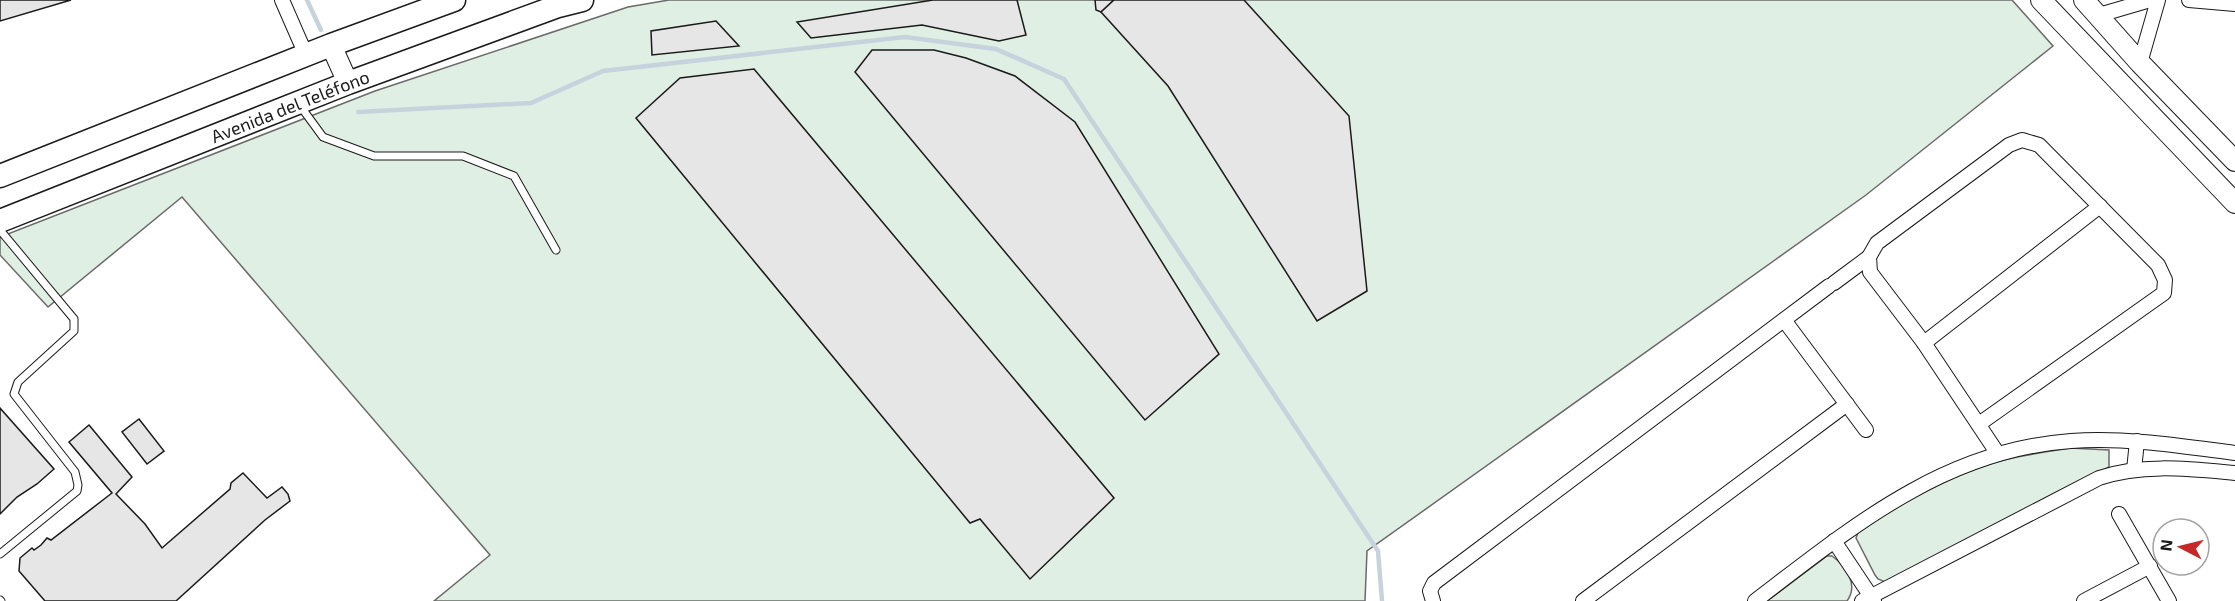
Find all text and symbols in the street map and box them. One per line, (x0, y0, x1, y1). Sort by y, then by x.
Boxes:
street label: Avenida del Teléfono (208, 65, 372, 147)
north arrow (2151, 517, 2211, 577)
text: N (2155, 538, 2176, 552)

